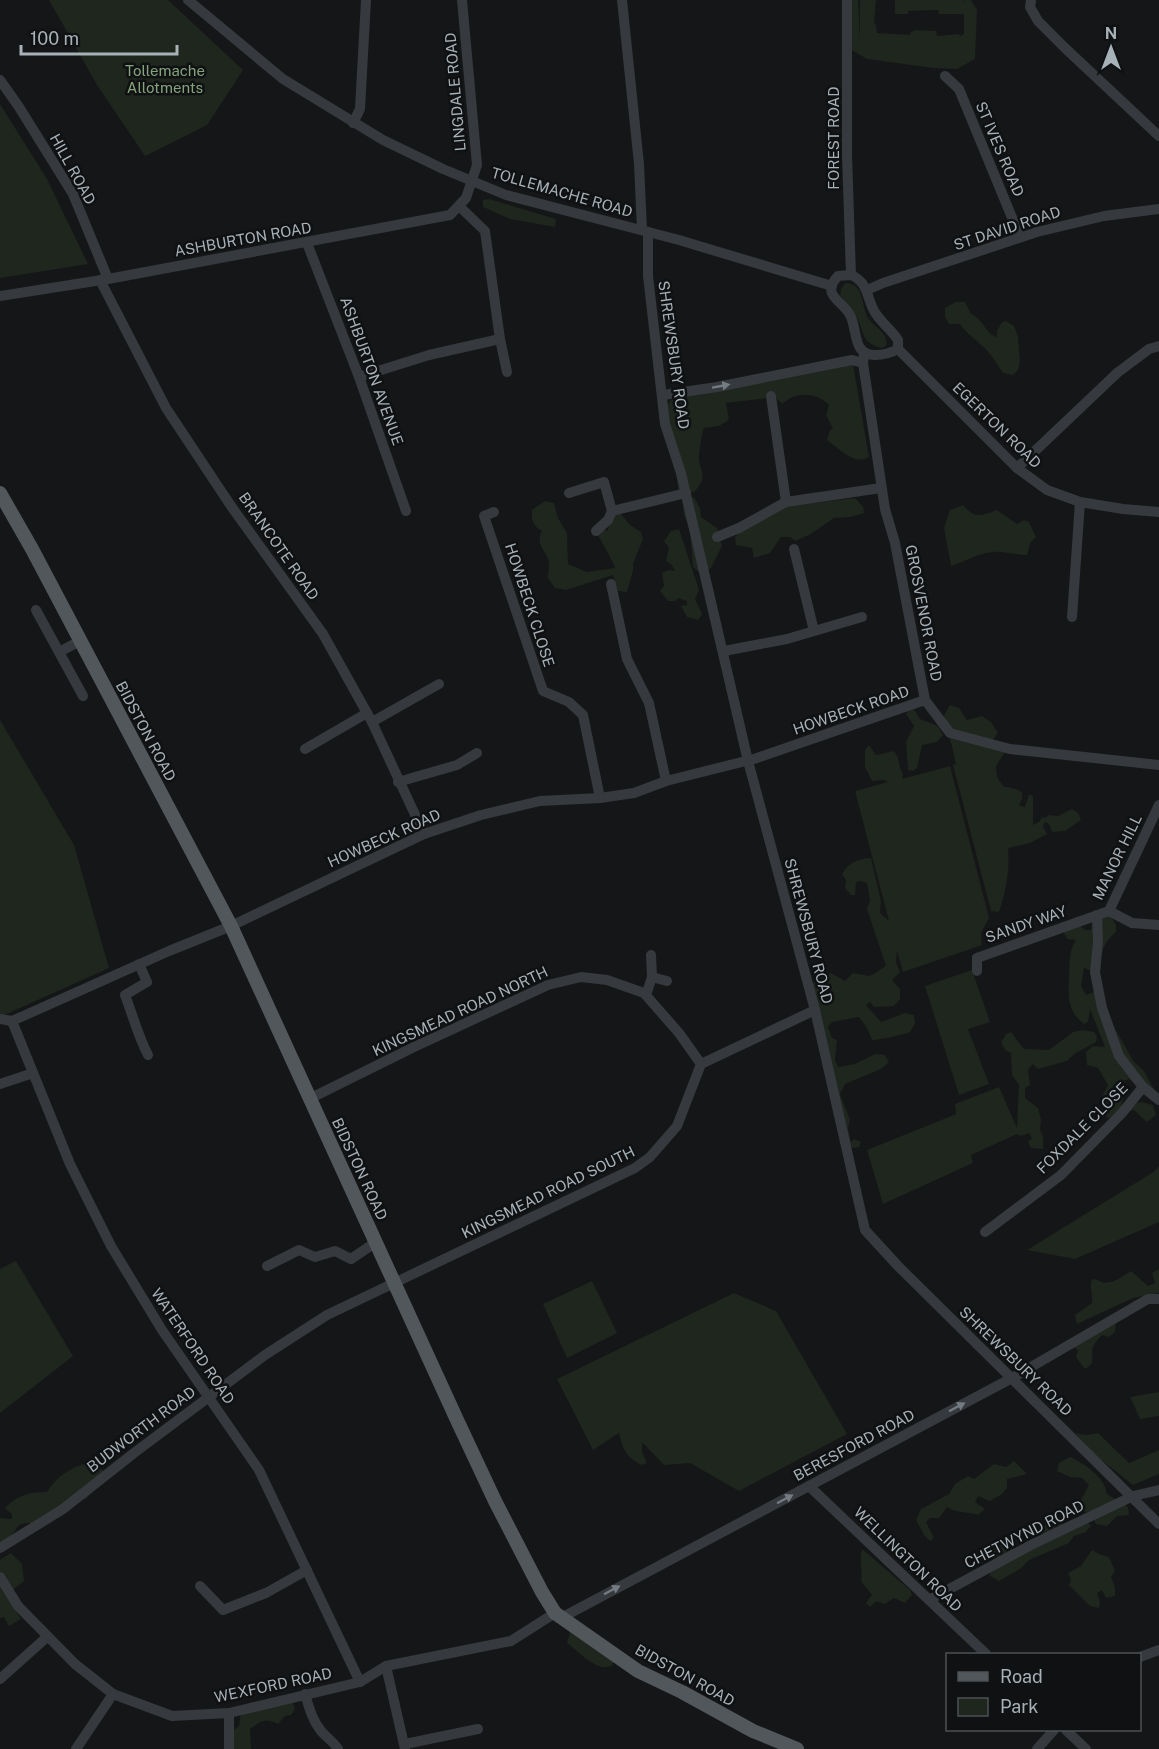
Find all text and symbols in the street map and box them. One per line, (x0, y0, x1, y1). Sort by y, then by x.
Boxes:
scale bar (21, 18, 177, 56)
north arrow (1081, 18, 1141, 78)
text: N (1105, 24, 1117, 43)
text: 100 m (30, 28, 79, 49)
street label: LINGDALE ROAD (441, 32, 469, 152)
park label: Tollemache Allotments (125, 62, 205, 96)
street label: FOREST ROAD (825, 86, 842, 190)
street label: ST IVES ROAD (972, 99, 1028, 199)
street label: HILL ROAD (47, 131, 99, 207)
street label: TOLLEMACHE ROAD (489, 164, 635, 220)
street label: ST DAVID ROAD (952, 203, 1062, 253)
street label: ASHBURTON ROAD (173, 219, 313, 259)
street label: SHREWSBURY ROAD (655, 280, 693, 430)
street label: ASHBURTON AVENUE (337, 294, 407, 448)
street label: EGERTON ROAD (949, 379, 1045, 471)
one-way arrow (712, 381, 731, 390)
street label: BRANCOTE ROAD (236, 489, 322, 603)
street label: HOWBECK CLOSE (502, 541, 558, 669)
street label: GROSVENOR ROAD (902, 543, 946, 683)
street label: BIDSTON ROAD (112, 678, 180, 784)
street label: HOWBECK ROAD (791, 682, 911, 738)
street label: HOWBECK ROAD (325, 805, 443, 871)
street label: MANOR HILL (1089, 811, 1145, 903)
street label: SHREWSBURY ROAD (781, 856, 837, 1006)
street label: SANDY WAY (983, 902, 1069, 946)
street label: KINGSMEAD ROAD NORTH (369, 963, 551, 1059)
street label: FOXDALE CLOSE (1033, 1079, 1131, 1177)
street label: BIDSTON ROAD (329, 1115, 391, 1223)
street label: KINGSMEAD ROAD SOUTH (459, 1143, 637, 1241)
street label: WATERFORD ROAD (148, 1285, 238, 1407)
street label: SHREWSBURY ROAD (956, 1303, 1076, 1419)
street label: BUDWORTH ROAD (83, 1383, 199, 1475)
one-way arrow (949, 1402, 966, 1412)
street label: BERESFORD ROAD (791, 1406, 917, 1484)
one-way arrow (776, 1494, 793, 1504)
street label: CHETWYND ROAD (961, 1496, 1087, 1572)
street label: WELLINGTON ROAD (851, 1503, 965, 1615)
one-way arrow (604, 1585, 621, 1595)
street label: BIDSTON ROAD (632, 1641, 738, 1709)
legend (946, 1653, 1141, 1731)
street label: WEXFORD ROAD (213, 1664, 333, 1706)
text: Road (1000, 1666, 1043, 1687)
text: Park (1000, 1696, 1038, 1717)

